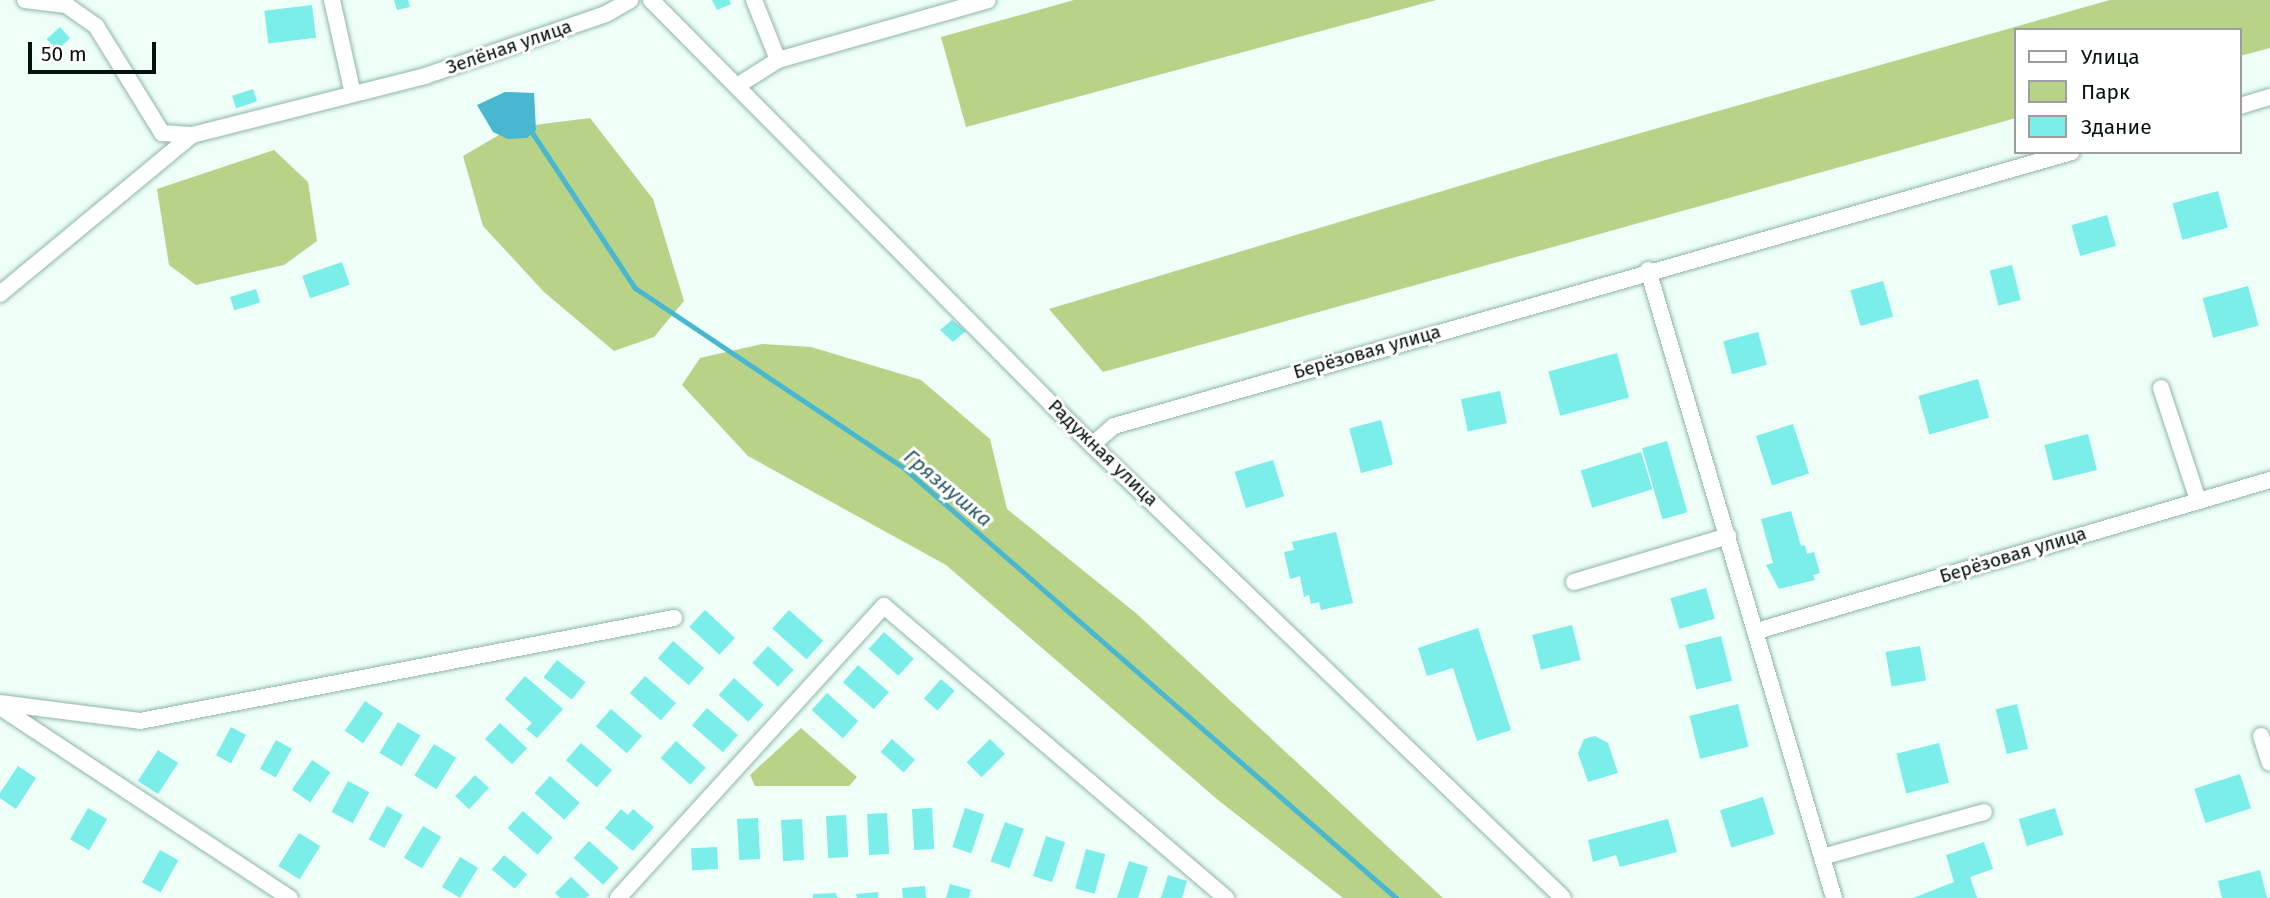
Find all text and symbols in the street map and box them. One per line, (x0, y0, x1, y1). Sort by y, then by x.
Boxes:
street label: Зелёная улица (443, 15, 575, 79)
scale bar (32, 28, 159, 72)
legend (2014, 28, 2242, 154)
text: 50 m (41, 41, 87, 67)
text: Улица (2081, 44, 2140, 70)
text: Парк (2081, 79, 2130, 105)
text: Здание (2081, 114, 2152, 140)
street label: Берёзовая улица (1291, 320, 1443, 384)
street label: Радужная улица (1043, 395, 1163, 511)
water label: Грязнушка (899, 444, 997, 532)
street label: Берёзовая улица (1937, 522, 2089, 588)

